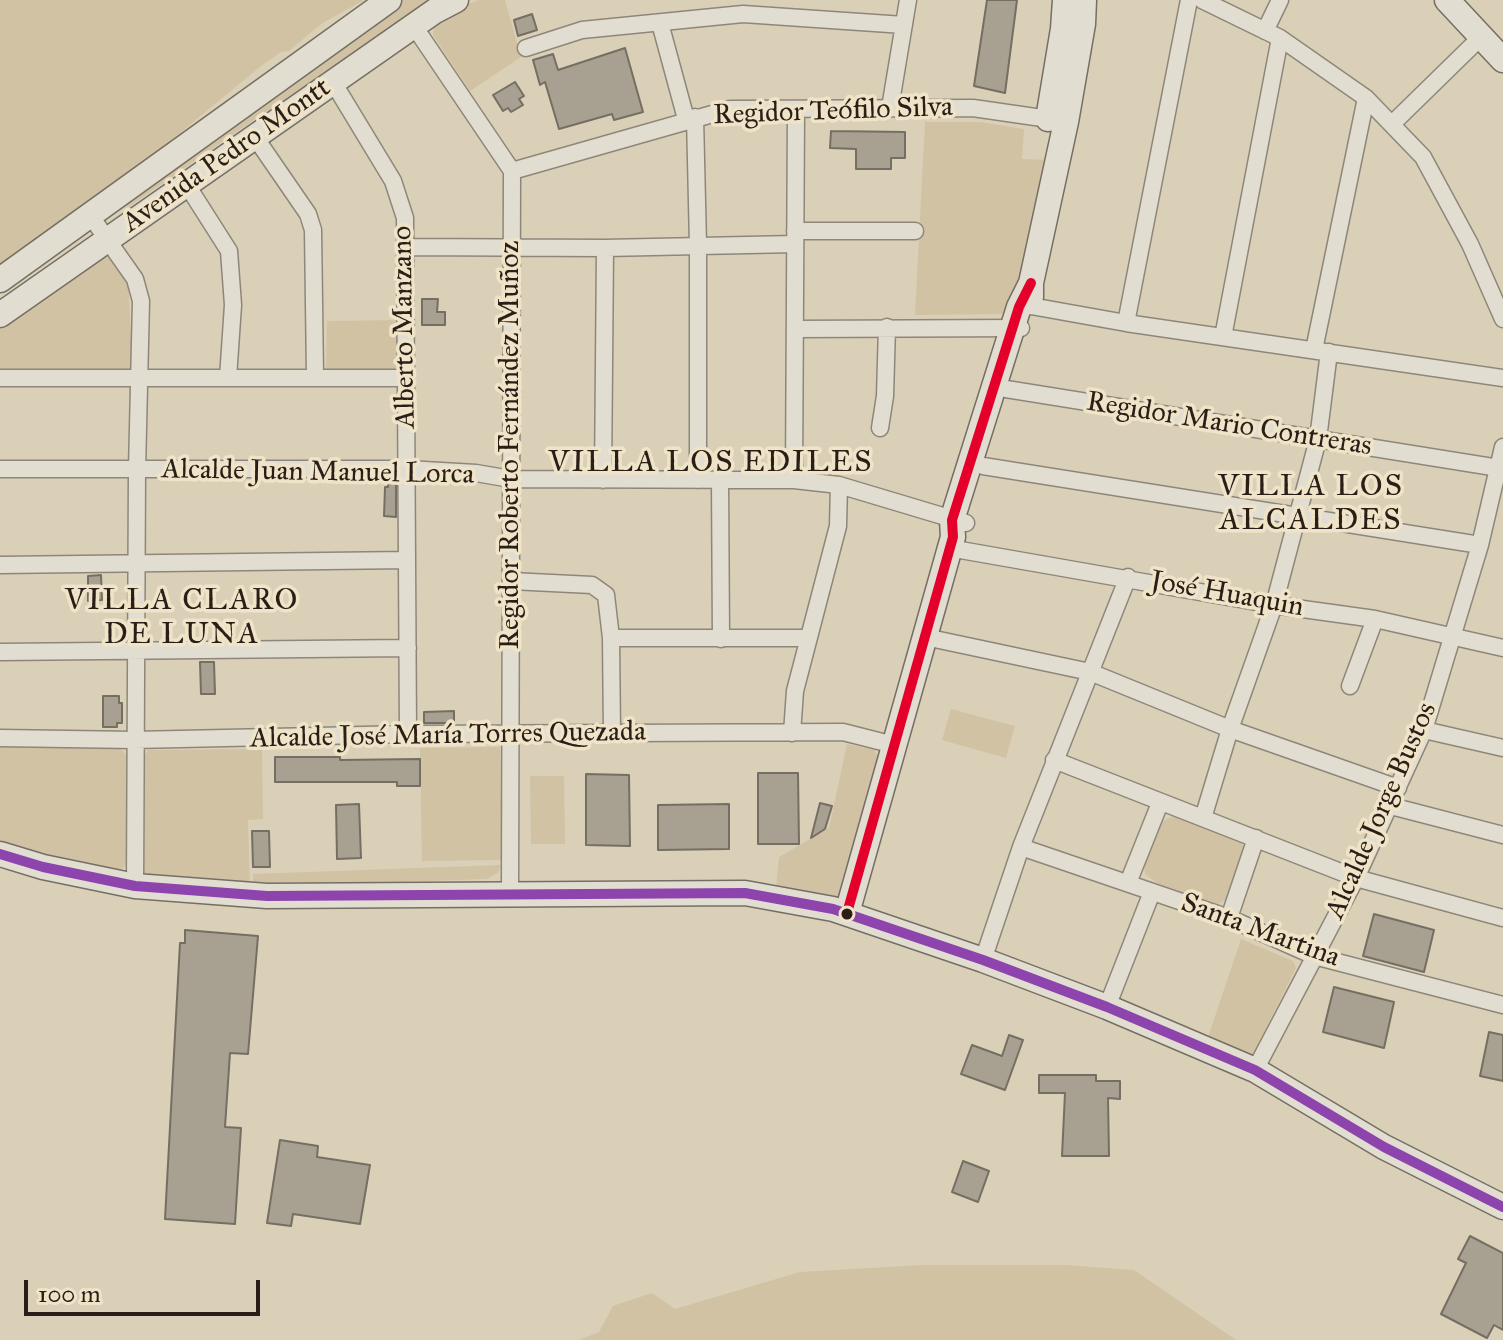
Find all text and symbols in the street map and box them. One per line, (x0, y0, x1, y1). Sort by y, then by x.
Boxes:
street label: Avenida Pedro Montt (116, 72, 338, 240)
street label: Regidor Teófilo Silva (713, 91, 953, 133)
street label: Alberto Manzano (386, 225, 424, 429)
street label: Regidor Roberto Fernández Muñoz (494, 240, 528, 650)
street label: Regidor Mario Contreras (1084, 386, 1374, 464)
district label: VILLA LOS EDILES (549, 446, 873, 482)
street label: Alcalde Juan Manuel Lorca (161, 453, 475, 493)
district label: VILLA LOS ALCALDES (1218, 470, 1404, 540)
street label: José Huaquin (1148, 565, 1306, 625)
district label: VILLA CLARO DE LUNA (65, 584, 299, 654)
street label: Alcalde Jorge Bustos (1319, 697, 1445, 925)
street label: Alcalde José María Torres Quezada (250, 716, 646, 756)
street label: Santa Martina (1176, 887, 1344, 975)
unlabelled marker (839, 906, 855, 922)
scale bar (28, 1264, 264, 1314)
text: 100 m (38, 1279, 101, 1309)

